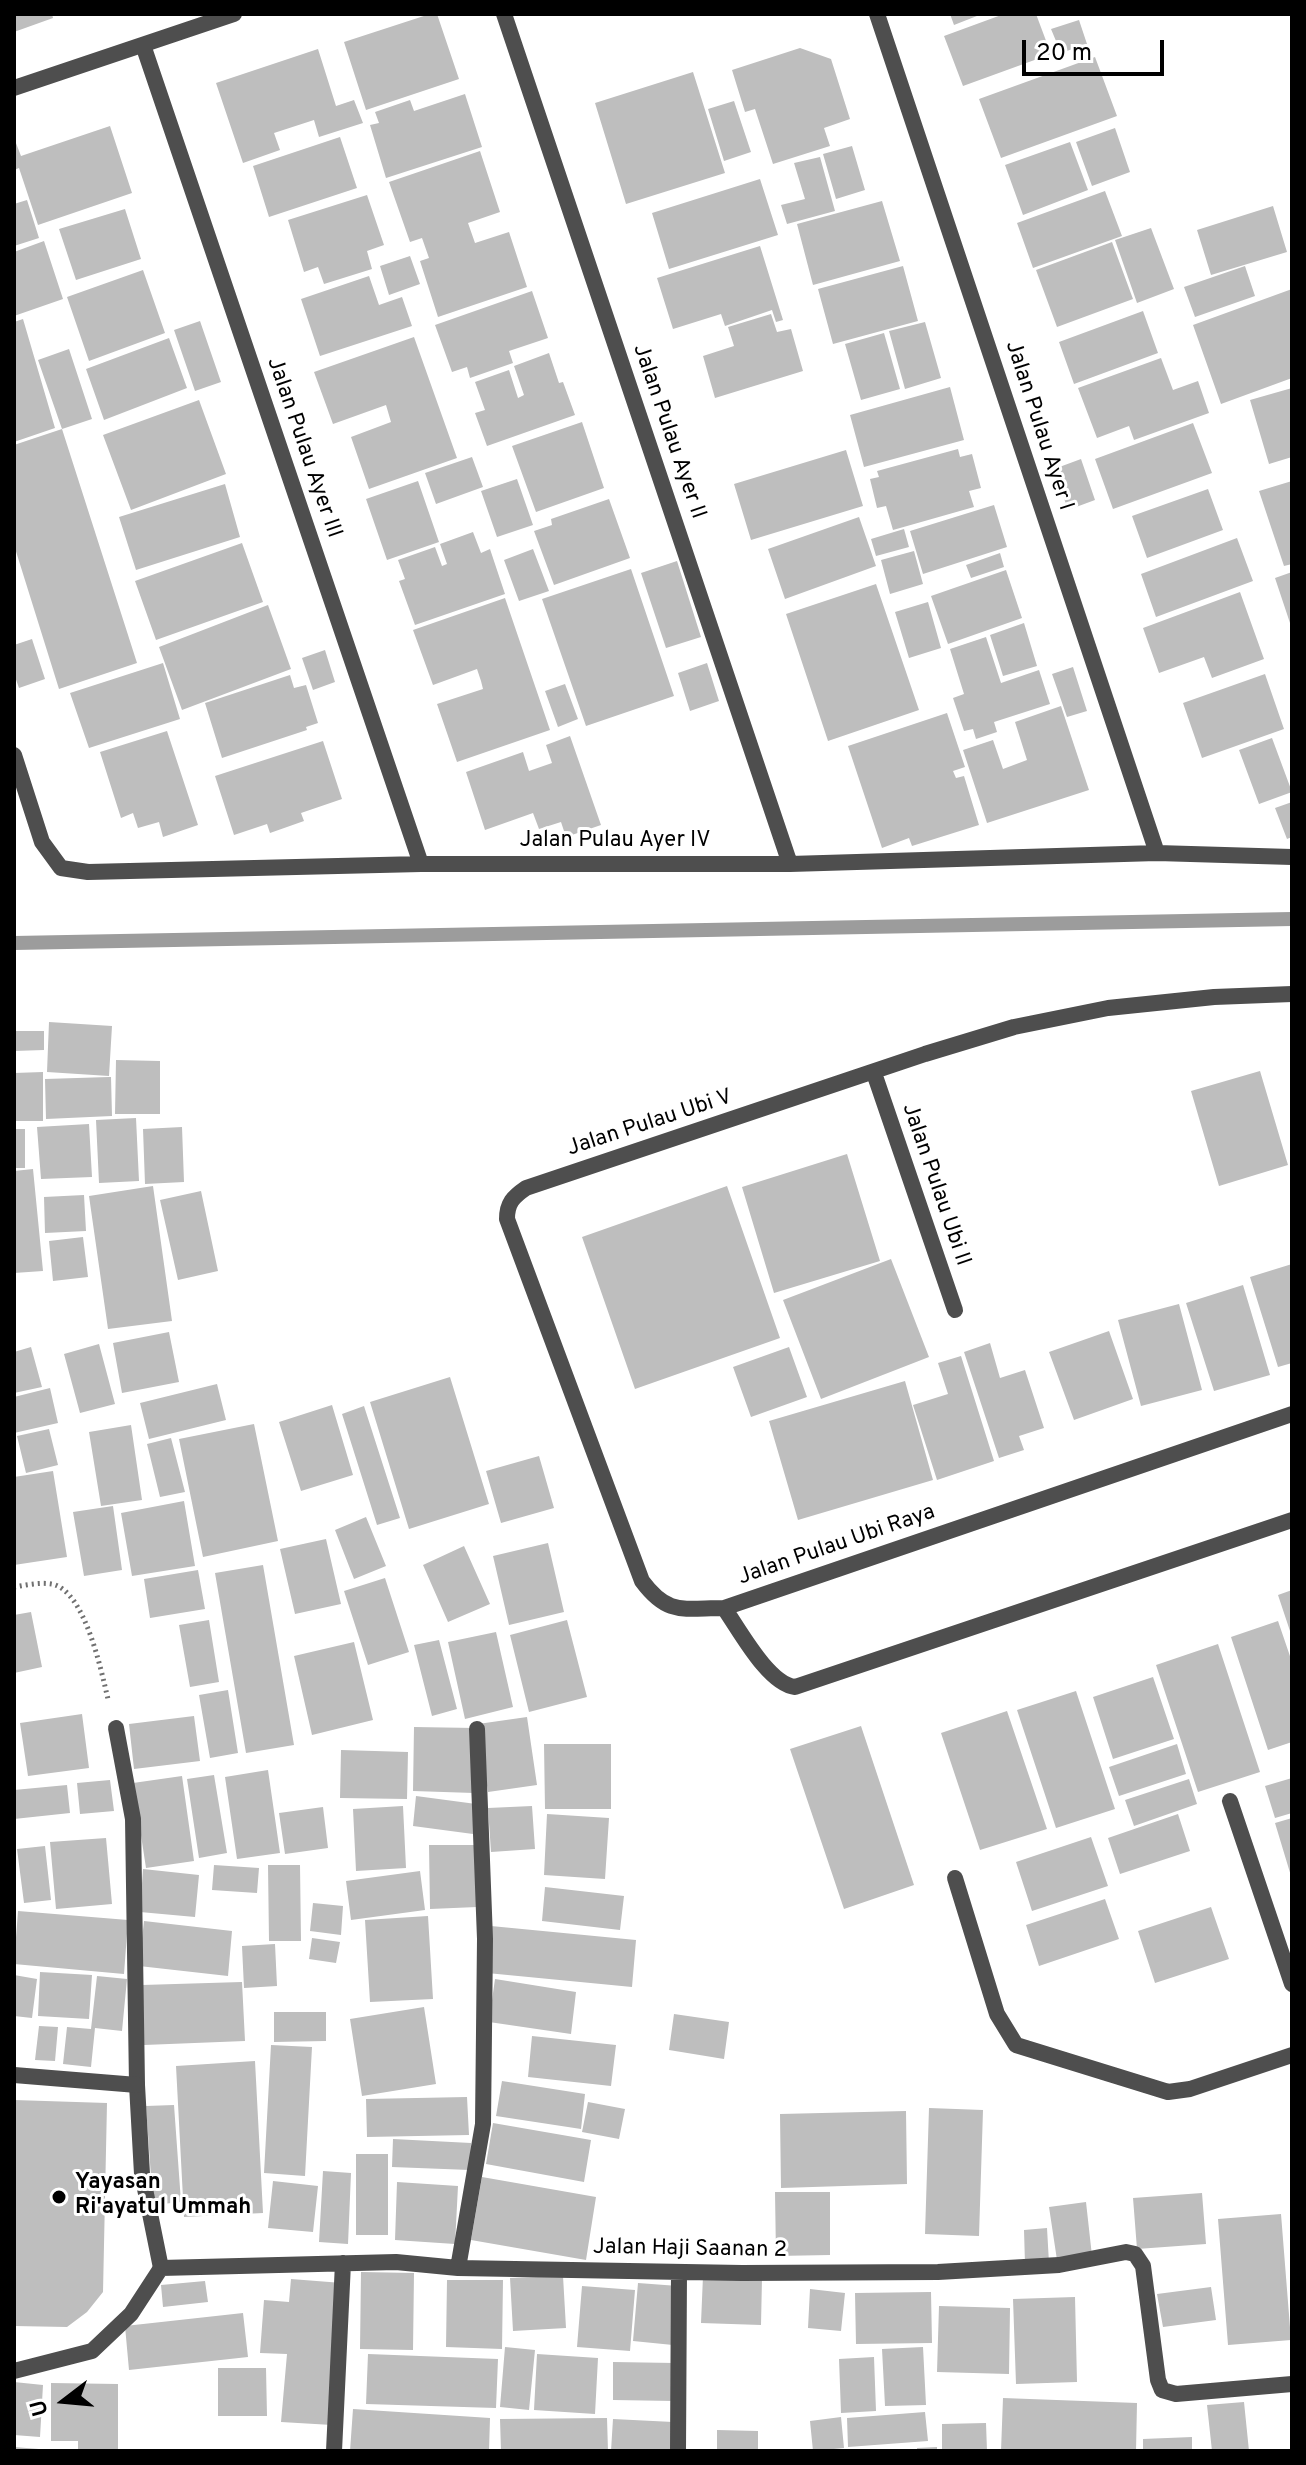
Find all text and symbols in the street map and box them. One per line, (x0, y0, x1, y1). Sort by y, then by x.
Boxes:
scale bar (1026, 24, 1168, 74)
text: 20 m (1036, 39, 1092, 69)
street label: Jalan Pulau Ayer I (998, 338, 1078, 514)
street label: Jalan Pulau Ayer II (626, 341, 710, 523)
street label: Jalan Pulau Ayer III (260, 354, 346, 542)
street label: Jalan Pulau Ayer IV (519, 829, 711, 855)
street label: Jalan Pulau Ubi V (564, 1085, 736, 1163)
street label: Jalan Pulau Ubi II (895, 1100, 975, 1270)
street label: Jalan Pulau Ubi Raya (735, 1500, 939, 1592)
place label: Yayasan Ri'ayatul Ummah (75, 2171, 251, 2222)
marker: Yayasan Ri'ayatul Ummah (50, 2188, 68, 2206)
street label: Jalan Haji Saanan 2 (593, 2235, 787, 2265)
north arrow (24, 2361, 104, 2441)
text: U (25, 2397, 56, 2419)

